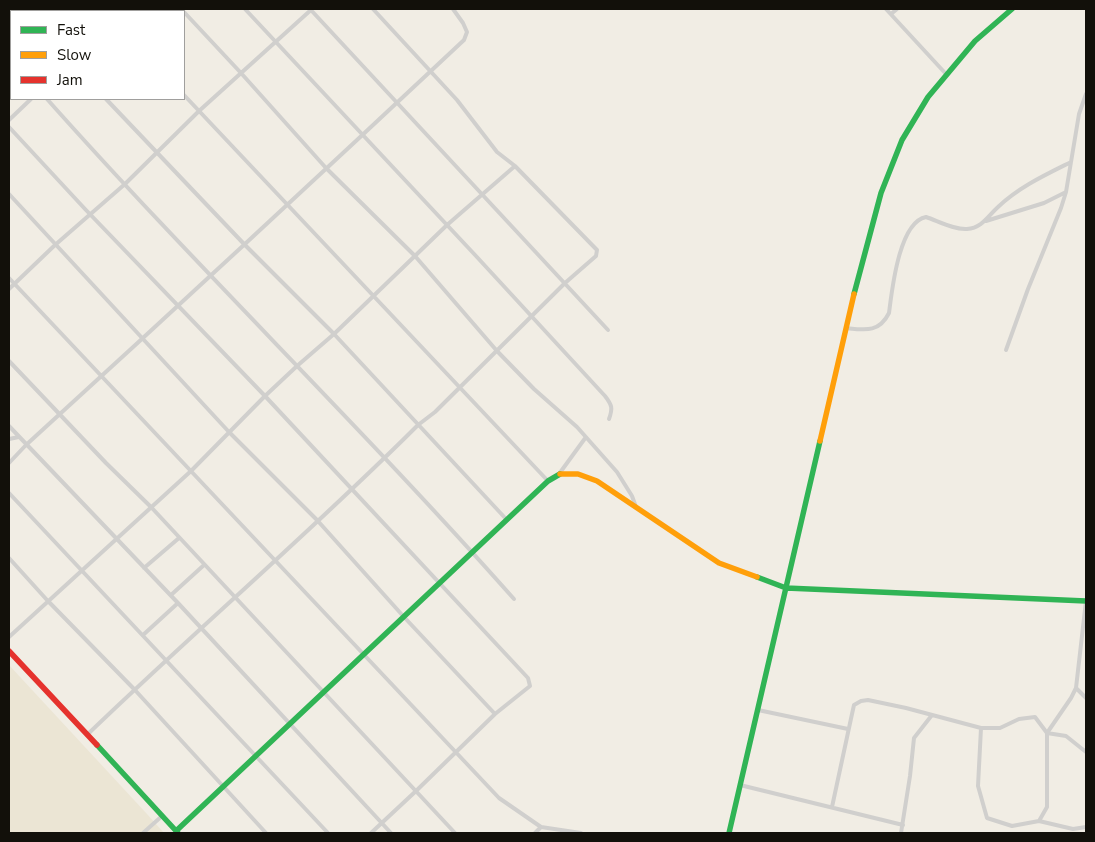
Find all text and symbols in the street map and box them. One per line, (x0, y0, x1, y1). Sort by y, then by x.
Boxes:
legend (10, 10, 185, 100)
text: Fast (57, 20, 85, 40)
text: Slow (57, 45, 91, 65)
text: Jam (57, 70, 83, 90)

